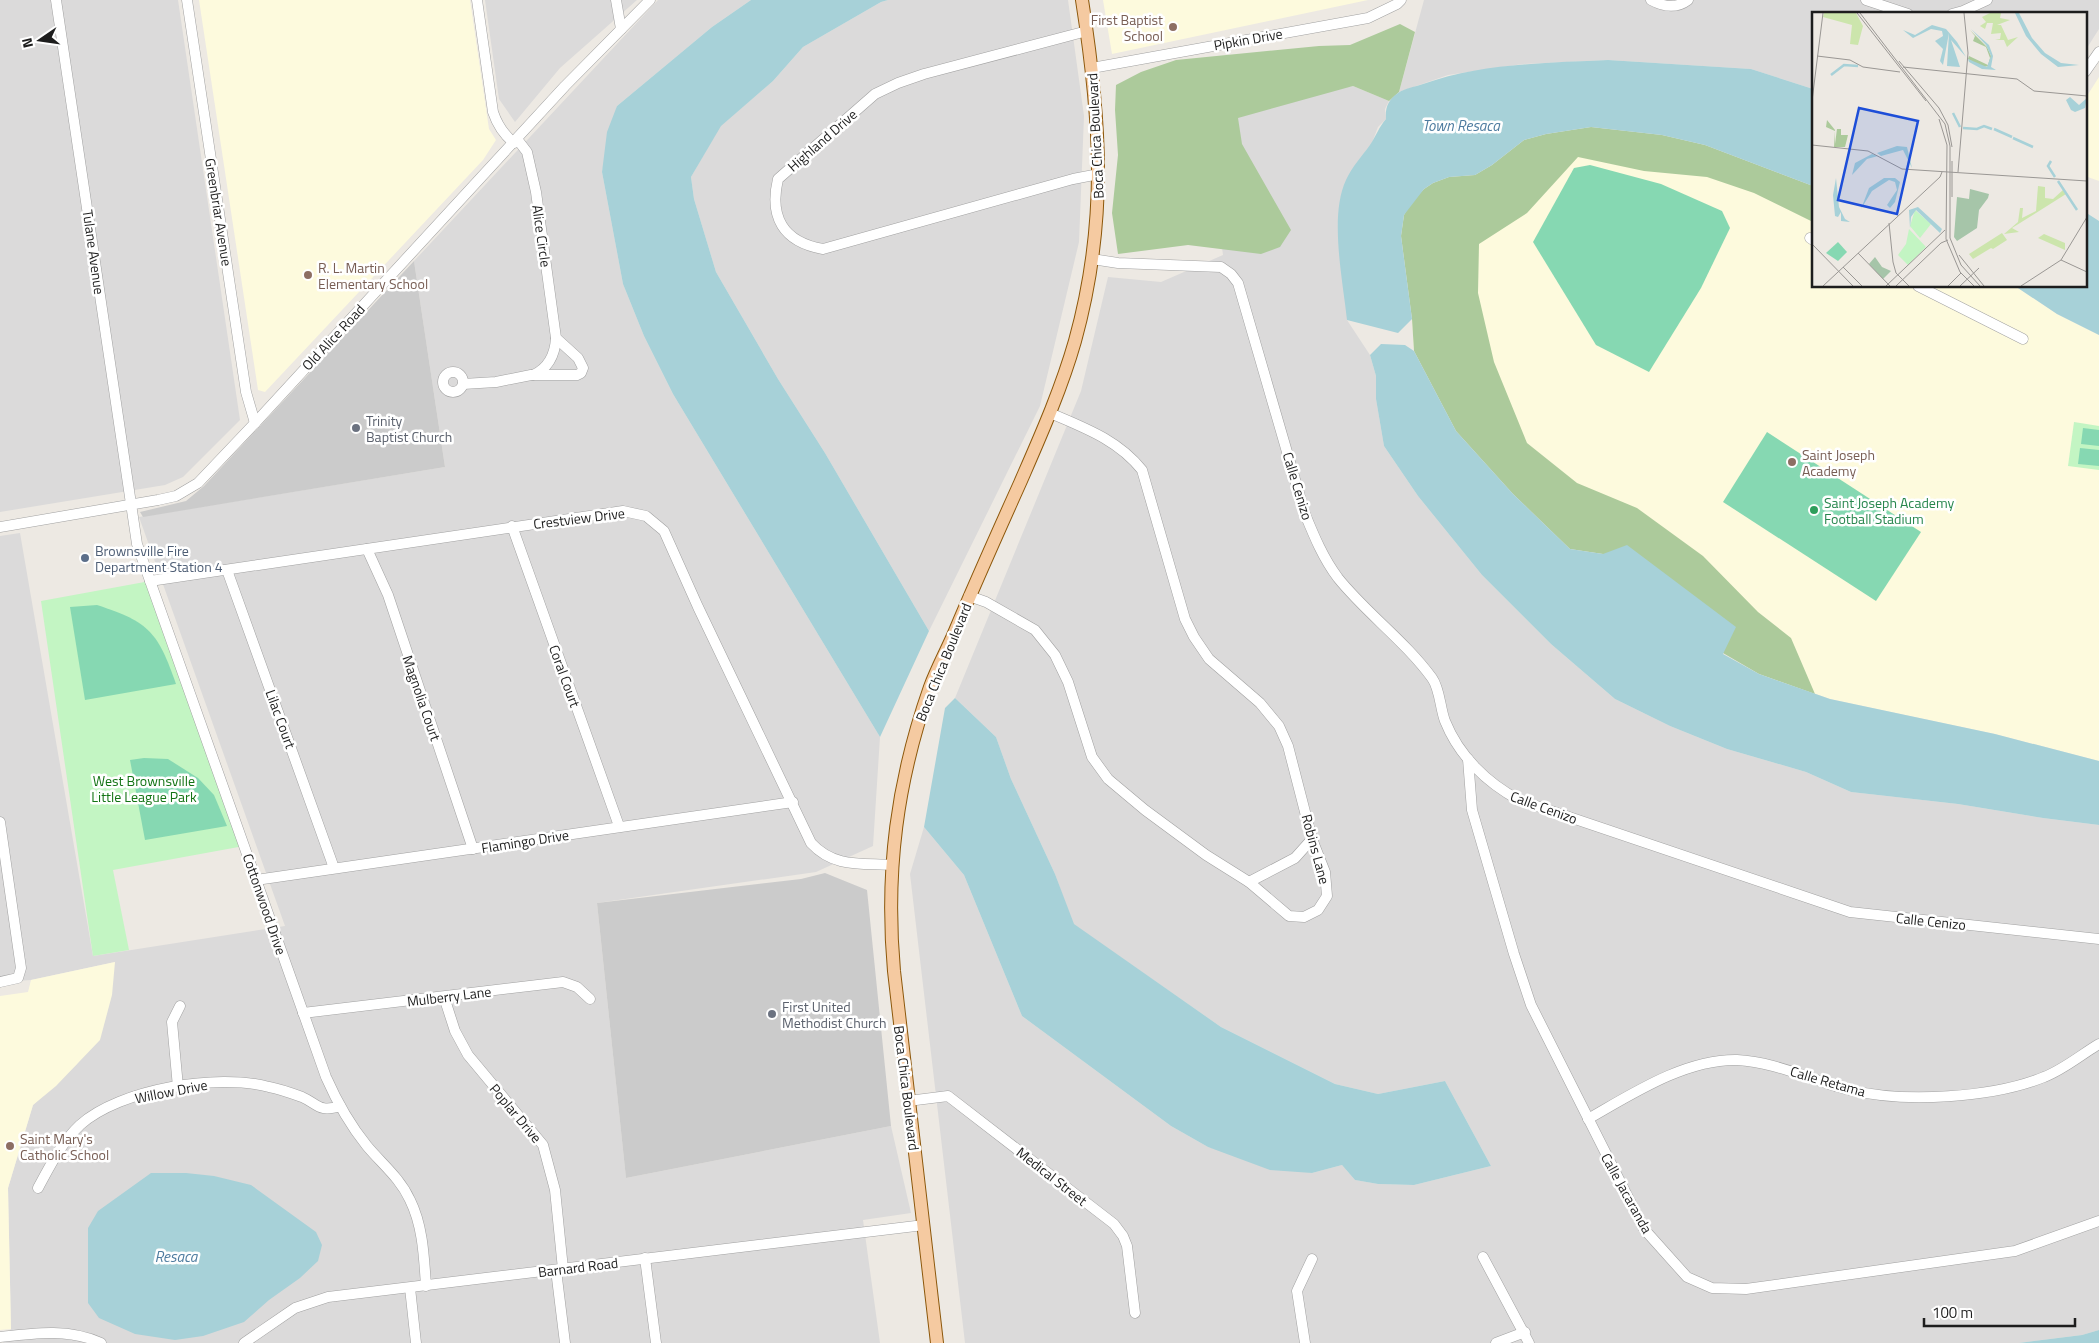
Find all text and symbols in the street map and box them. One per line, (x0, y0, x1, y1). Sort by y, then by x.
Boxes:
place label: First Baptist School (1091, 9, 1163, 46)
inset map (1812, 12, 2086, 288)
north arrow (15, 15, 65, 65)
marker: First Baptist School (1167, 21, 1179, 33)
street label: Pipkin Drive (1212, 23, 1284, 55)
text: N (16, 36, 38, 50)
street label: Boca Chica Boulevard (1081, 73, 1109, 199)
street label: Highland Drive (783, 104, 861, 176)
water label: Town Resaca (1422, 114, 1501, 137)
street label: Greenbriar Avenue (200, 157, 238, 267)
street label: Alice Circle (527, 204, 557, 268)
street label: Tulane Avenue (78, 208, 110, 296)
place label: R. L. Martin Elementary School (318, 257, 428, 294)
marker: R. L. Martin Elementary School (302, 269, 314, 281)
street label: Old Alice Road (297, 299, 369, 375)
place label: Trinity Baptist Church (366, 410, 452, 447)
marker: Trinity Baptist Church (350, 422, 362, 434)
place label: Saint Joseph Academy (1802, 444, 1875, 481)
street label: Calle Cenizo (1278, 449, 1318, 523)
marker: Saint Joseph Academy (1786, 456, 1798, 468)
place label: Saint Joseph Academy Football Stadium (1824, 492, 1955, 529)
street label: Crestview Drive (532, 502, 626, 534)
marker: Saint Joseph Academy Football Stadium (1808, 504, 1820, 516)
place label: Brownsville Fire Department Station 4 (95, 540, 223, 577)
marker: Brownsville Fire Department Station 4 (79, 552, 91, 564)
street label: Boca Chica Boulevard (910, 600, 976, 724)
street label: Coral Court (544, 642, 586, 710)
street label: Magnolia Court (398, 652, 446, 744)
street label: Lilac Court (261, 687, 301, 751)
park label: West Brownsville Little League Park (91, 770, 197, 807)
street label: Calle Cenizo (1507, 785, 1581, 829)
street label: Robins Lane (1297, 812, 1335, 886)
street label: Flamingo Drive (480, 824, 570, 858)
street label: Cottonwood Drive (238, 850, 292, 958)
street label: Calle Cenizo (1895, 907, 1967, 935)
street label: Mulberry Lane (406, 980, 492, 1012)
place label: First United Methodist Church (782, 996, 886, 1033)
marker: First United Methodist Church (766, 1008, 778, 1020)
street label: Boca Chica Boulevard (889, 1024, 925, 1152)
street label: Calle Retama (1788, 1060, 1868, 1102)
street label: Willow Drive (133, 1074, 209, 1108)
street label: Poplar Drive (485, 1079, 547, 1147)
place label: Saint Mary's Catholic School (20, 1128, 109, 1165)
marker: Saint Mary's Catholic School (4, 1140, 16, 1152)
street label: Medical Street (1012, 1142, 1092, 1210)
street label: Calle Jacaranda (1596, 1149, 1658, 1237)
water label: Resaca (155, 1245, 199, 1268)
street label: Barnard Road (537, 1252, 619, 1282)
scale bar (1924, 1296, 2075, 1328)
text: 100 m (1932, 1301, 1973, 1324)

